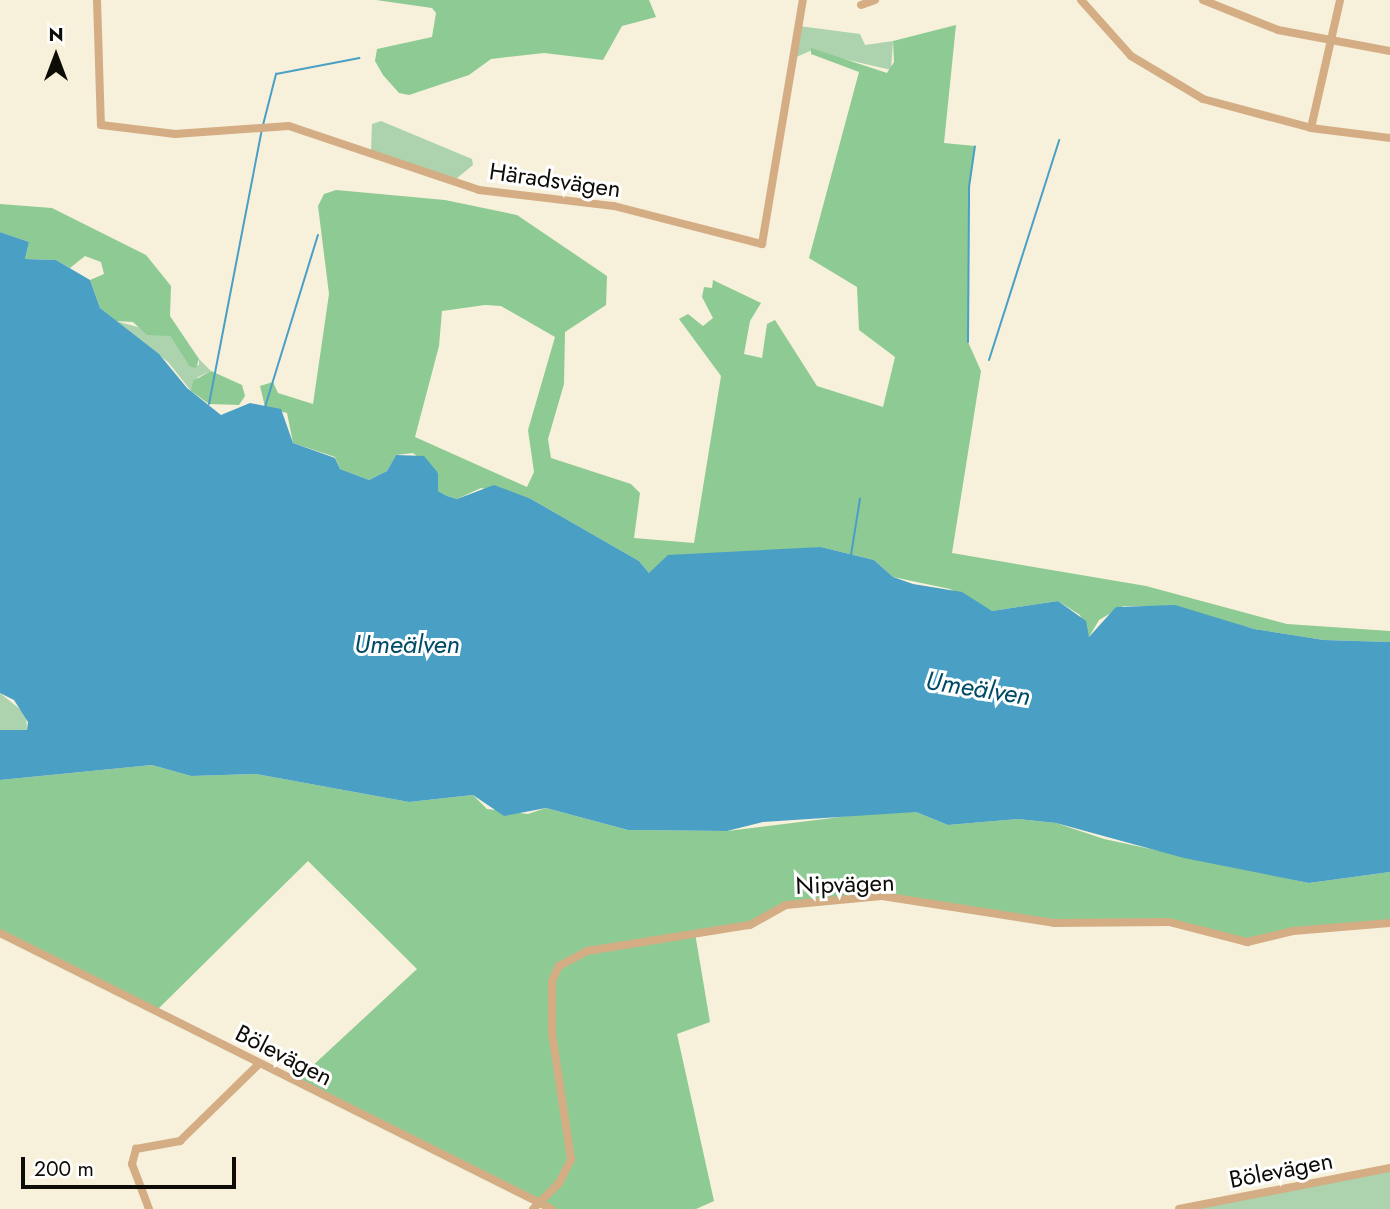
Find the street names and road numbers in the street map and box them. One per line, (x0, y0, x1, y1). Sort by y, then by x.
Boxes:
street label: Häradsvägen (487, 157, 623, 203)
street label: Nipvägen (795, 868, 895, 900)
street label: Bölevägen (231, 1018, 337, 1092)
street label: Bölevägen (1227, 1146, 1335, 1194)

